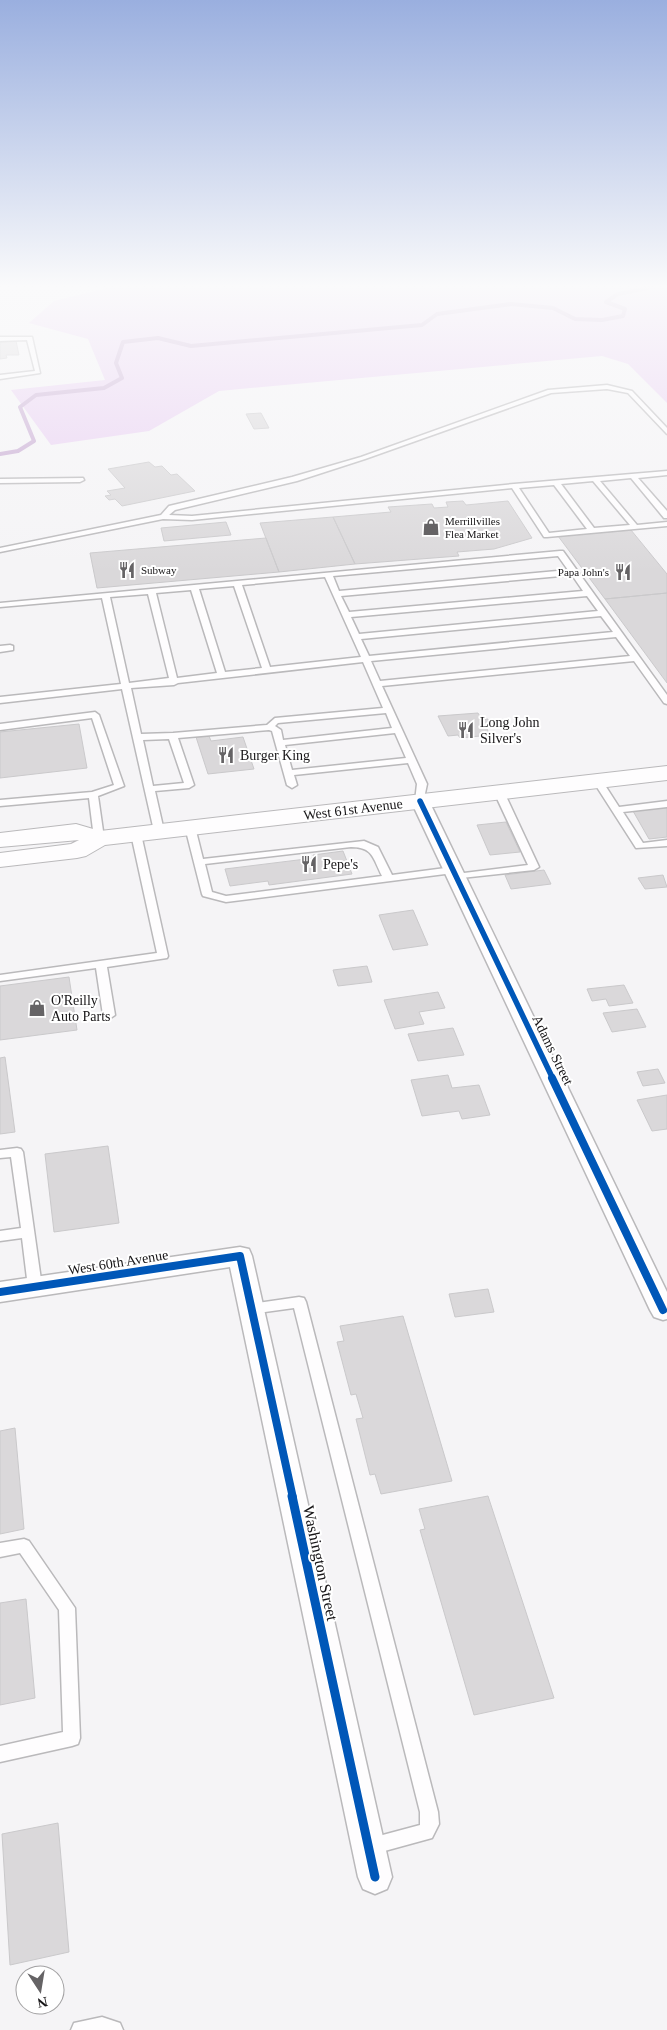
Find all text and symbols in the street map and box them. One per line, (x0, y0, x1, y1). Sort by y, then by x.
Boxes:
place label: Merrillvilles Flea Market (445, 515, 500, 540)
shop icon: Merrillvilles Flea Market (421, 517, 441, 537)
restaurant icon: Subway (117, 560, 137, 580)
restaurant icon: Papa John's (613, 562, 633, 582)
place label: Subway (141, 564, 177, 576)
place label: Papa John's (558, 566, 609, 578)
place label: Long John Silver's (480, 715, 540, 746)
restaurant icon: Long John Silver's (456, 720, 476, 740)
restaurant icon: Burger King (216, 745, 236, 765)
place label: Burger King (240, 748, 310, 763)
street label: West 61st Avenue (303, 796, 403, 823)
restaurant icon: Pepe's (299, 854, 319, 874)
place label: Pepe's (323, 857, 358, 872)
place label: O'Reilly Auto Parts (51, 993, 111, 1024)
shop icon: O'Reilly Auto Parts (27, 998, 47, 1018)
street label: Adams Street (529, 1013, 576, 1088)
street label: West 60th Avenue (67, 1247, 169, 1278)
street label: Washington Street (299, 1504, 341, 1623)
north arrow (15, 1965, 65, 2015)
text: N (36, 1994, 49, 2011)

